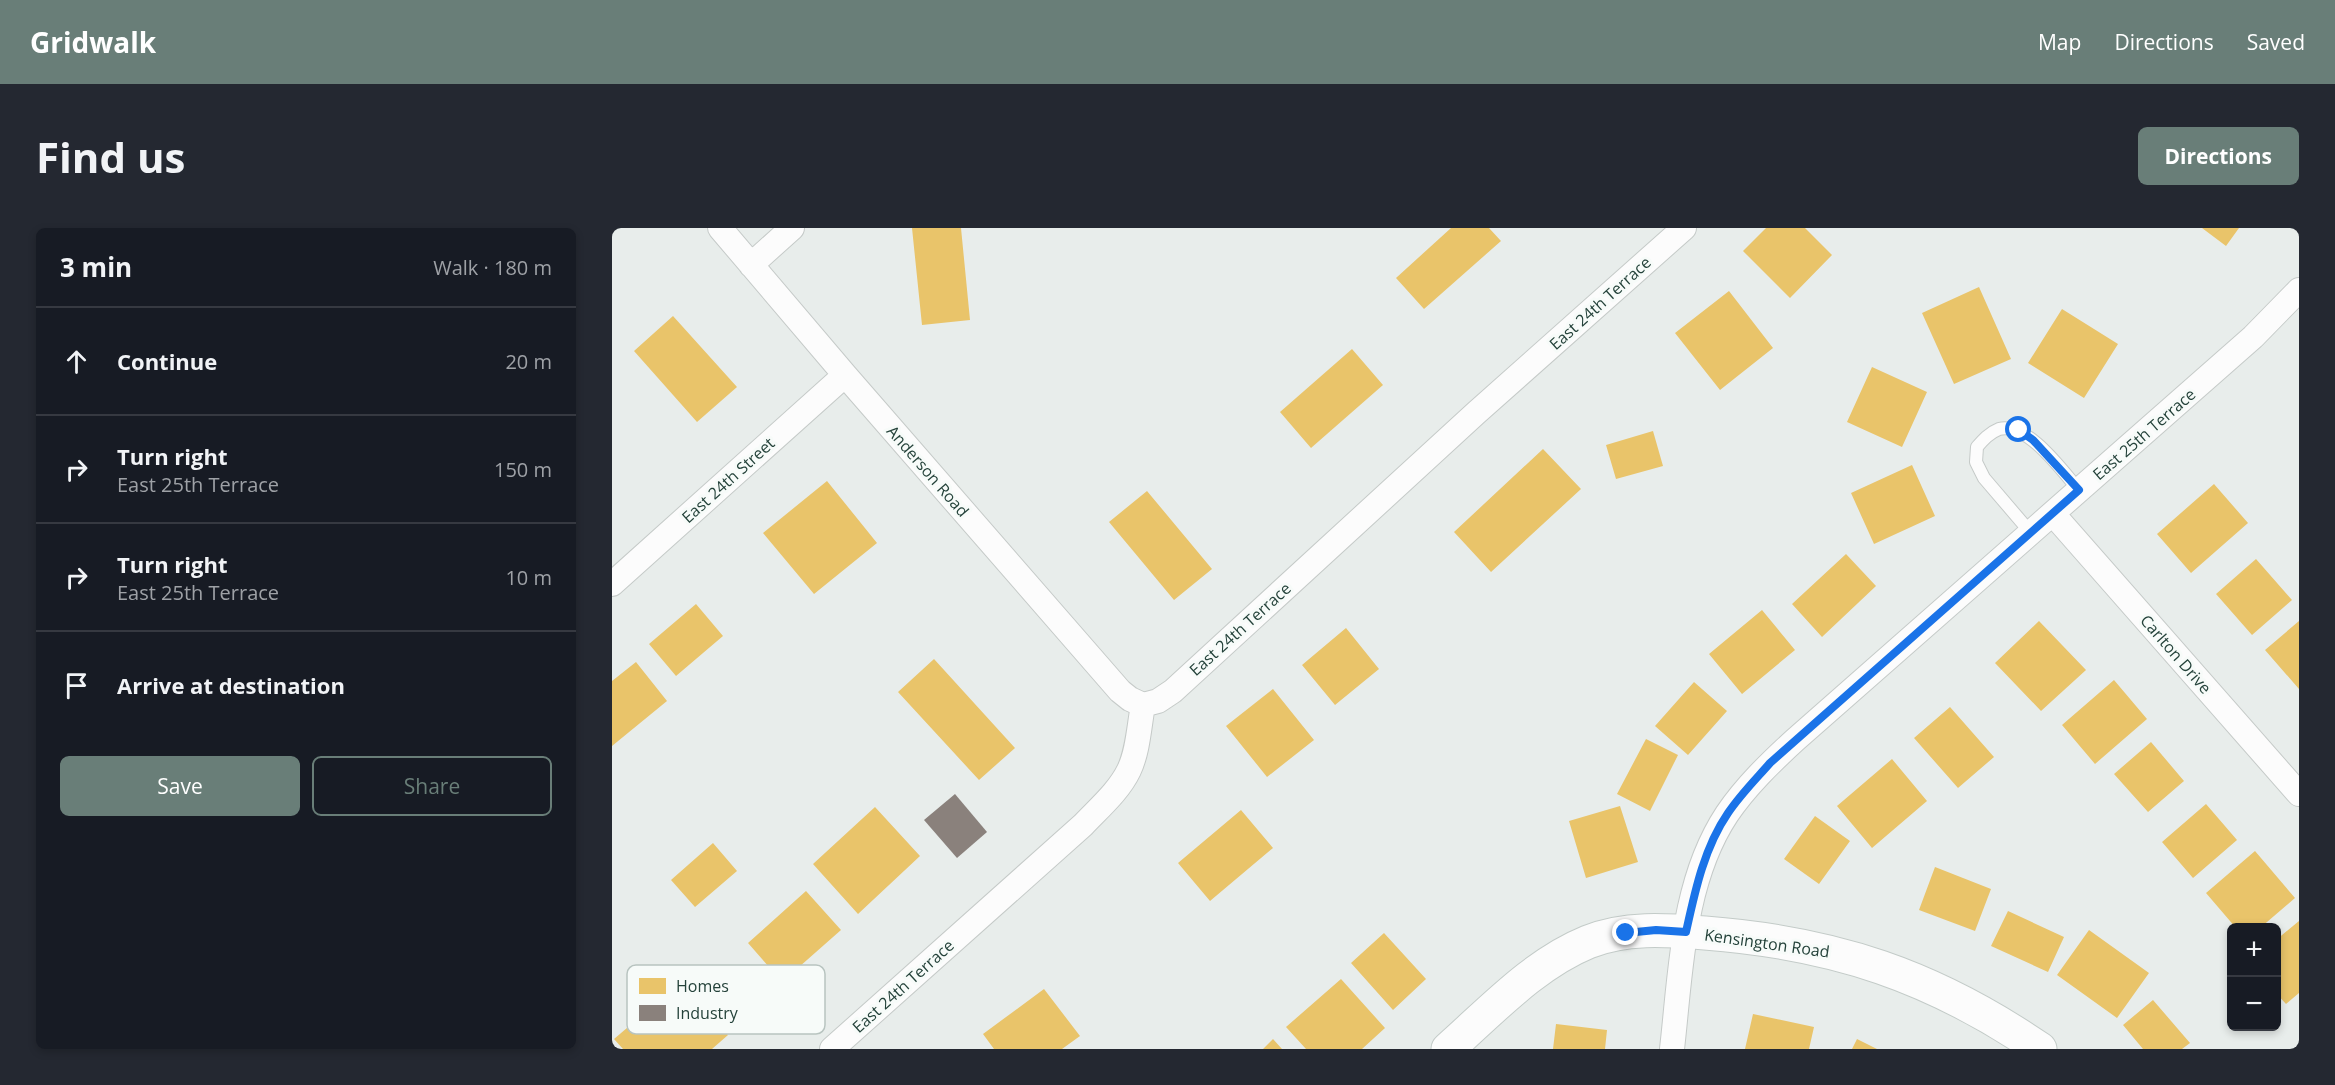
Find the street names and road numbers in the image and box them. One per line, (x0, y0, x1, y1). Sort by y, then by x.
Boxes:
street label: East 24th Terrace (1544, 251, 1656, 355)
street label: East 25th Terrace (2088, 383, 2200, 485)
street label: Anderson Road (882, 421, 974, 521)
street label: East 24th Street (677, 432, 779, 528)
street label: East 24th Terrace (1184, 577, 1296, 681)
street label: Carlton Drive (2136, 610, 2216, 698)
street label: Kensington Road (1703, 923, 1831, 963)
street label: East 24th Terrace (847, 934, 959, 1038)

